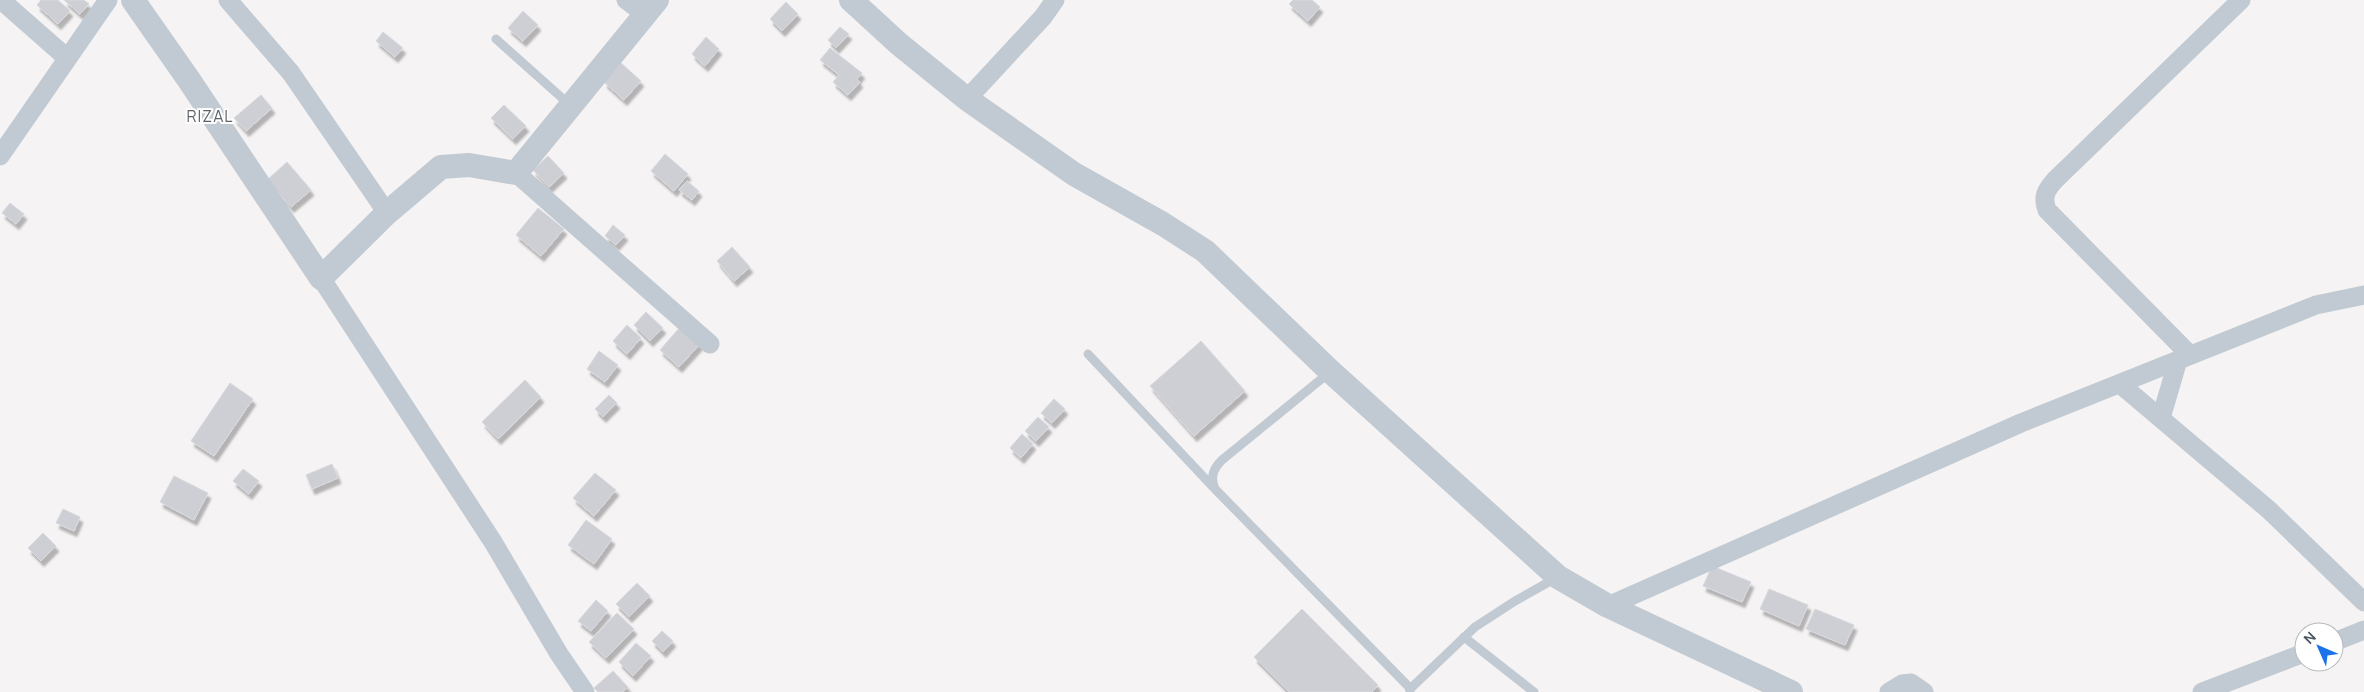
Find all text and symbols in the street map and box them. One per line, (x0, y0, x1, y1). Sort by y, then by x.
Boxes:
district label: RIZAL (187, 105, 233, 127)
north arrow (2294, 622, 2344, 672)
text: N (2299, 627, 2320, 648)

